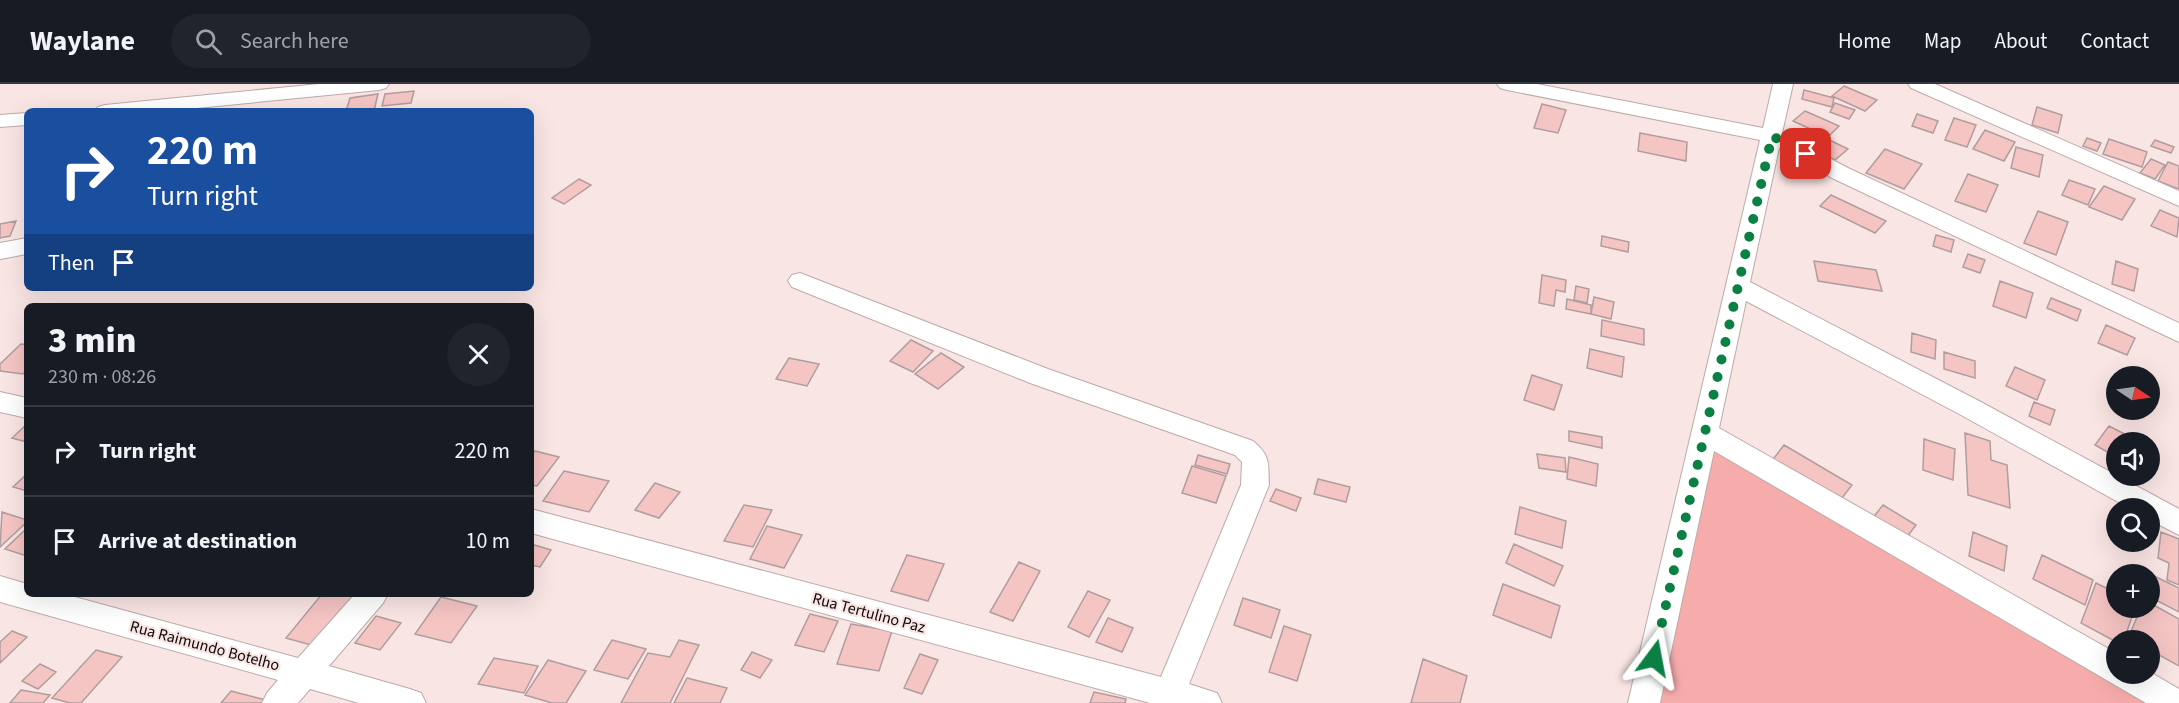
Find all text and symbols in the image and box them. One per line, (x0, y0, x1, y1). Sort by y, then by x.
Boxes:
search box (171, 14, 591, 68)
text: Waylane (30, 21, 135, 61)
icon: search (192, 25, 225, 58)
text: Search here (240, 25, 349, 57)
text: Home (1838, 26, 1891, 56)
text: Map (1924, 26, 1962, 56)
text: About (1995, 26, 2047, 56)
text: Contact (2080, 26, 2149, 56)
text: 220 m (147, 121, 258, 181)
pin (1780, 128, 1831, 179)
icon: right (48, 132, 126, 210)
icon: arrive (1789, 137, 1822, 170)
text: Turn right (147, 177, 258, 216)
icon: arrive (107, 246, 140, 279)
text: Then (48, 247, 95, 279)
text: 3 min (48, 315, 136, 366)
button: close (447, 323, 510, 386)
text: 230 m · 08:26 (48, 363, 156, 391)
north arrow (2106, 366, 2160, 420)
map controls (2106, 366, 2160, 684)
button: sound (2106, 432, 2160, 486)
icon: right (48, 435, 81, 468)
text: Turn right (99, 435, 196, 467)
text: 220 m (455, 435, 510, 467)
button: search (2106, 498, 2160, 552)
icon: arrive (48, 525, 81, 558)
text: Arrive at destination (99, 525, 297, 557)
text: 10 m (465, 525, 510, 557)
button: + (2106, 564, 2160, 618)
street label: Rua Tertulino Paz (810, 587, 928, 639)
street label: Rua Raimundo Botelho (128, 615, 282, 677)
position arrow (1622, 626, 1686, 690)
button: − (2106, 630, 2160, 684)

